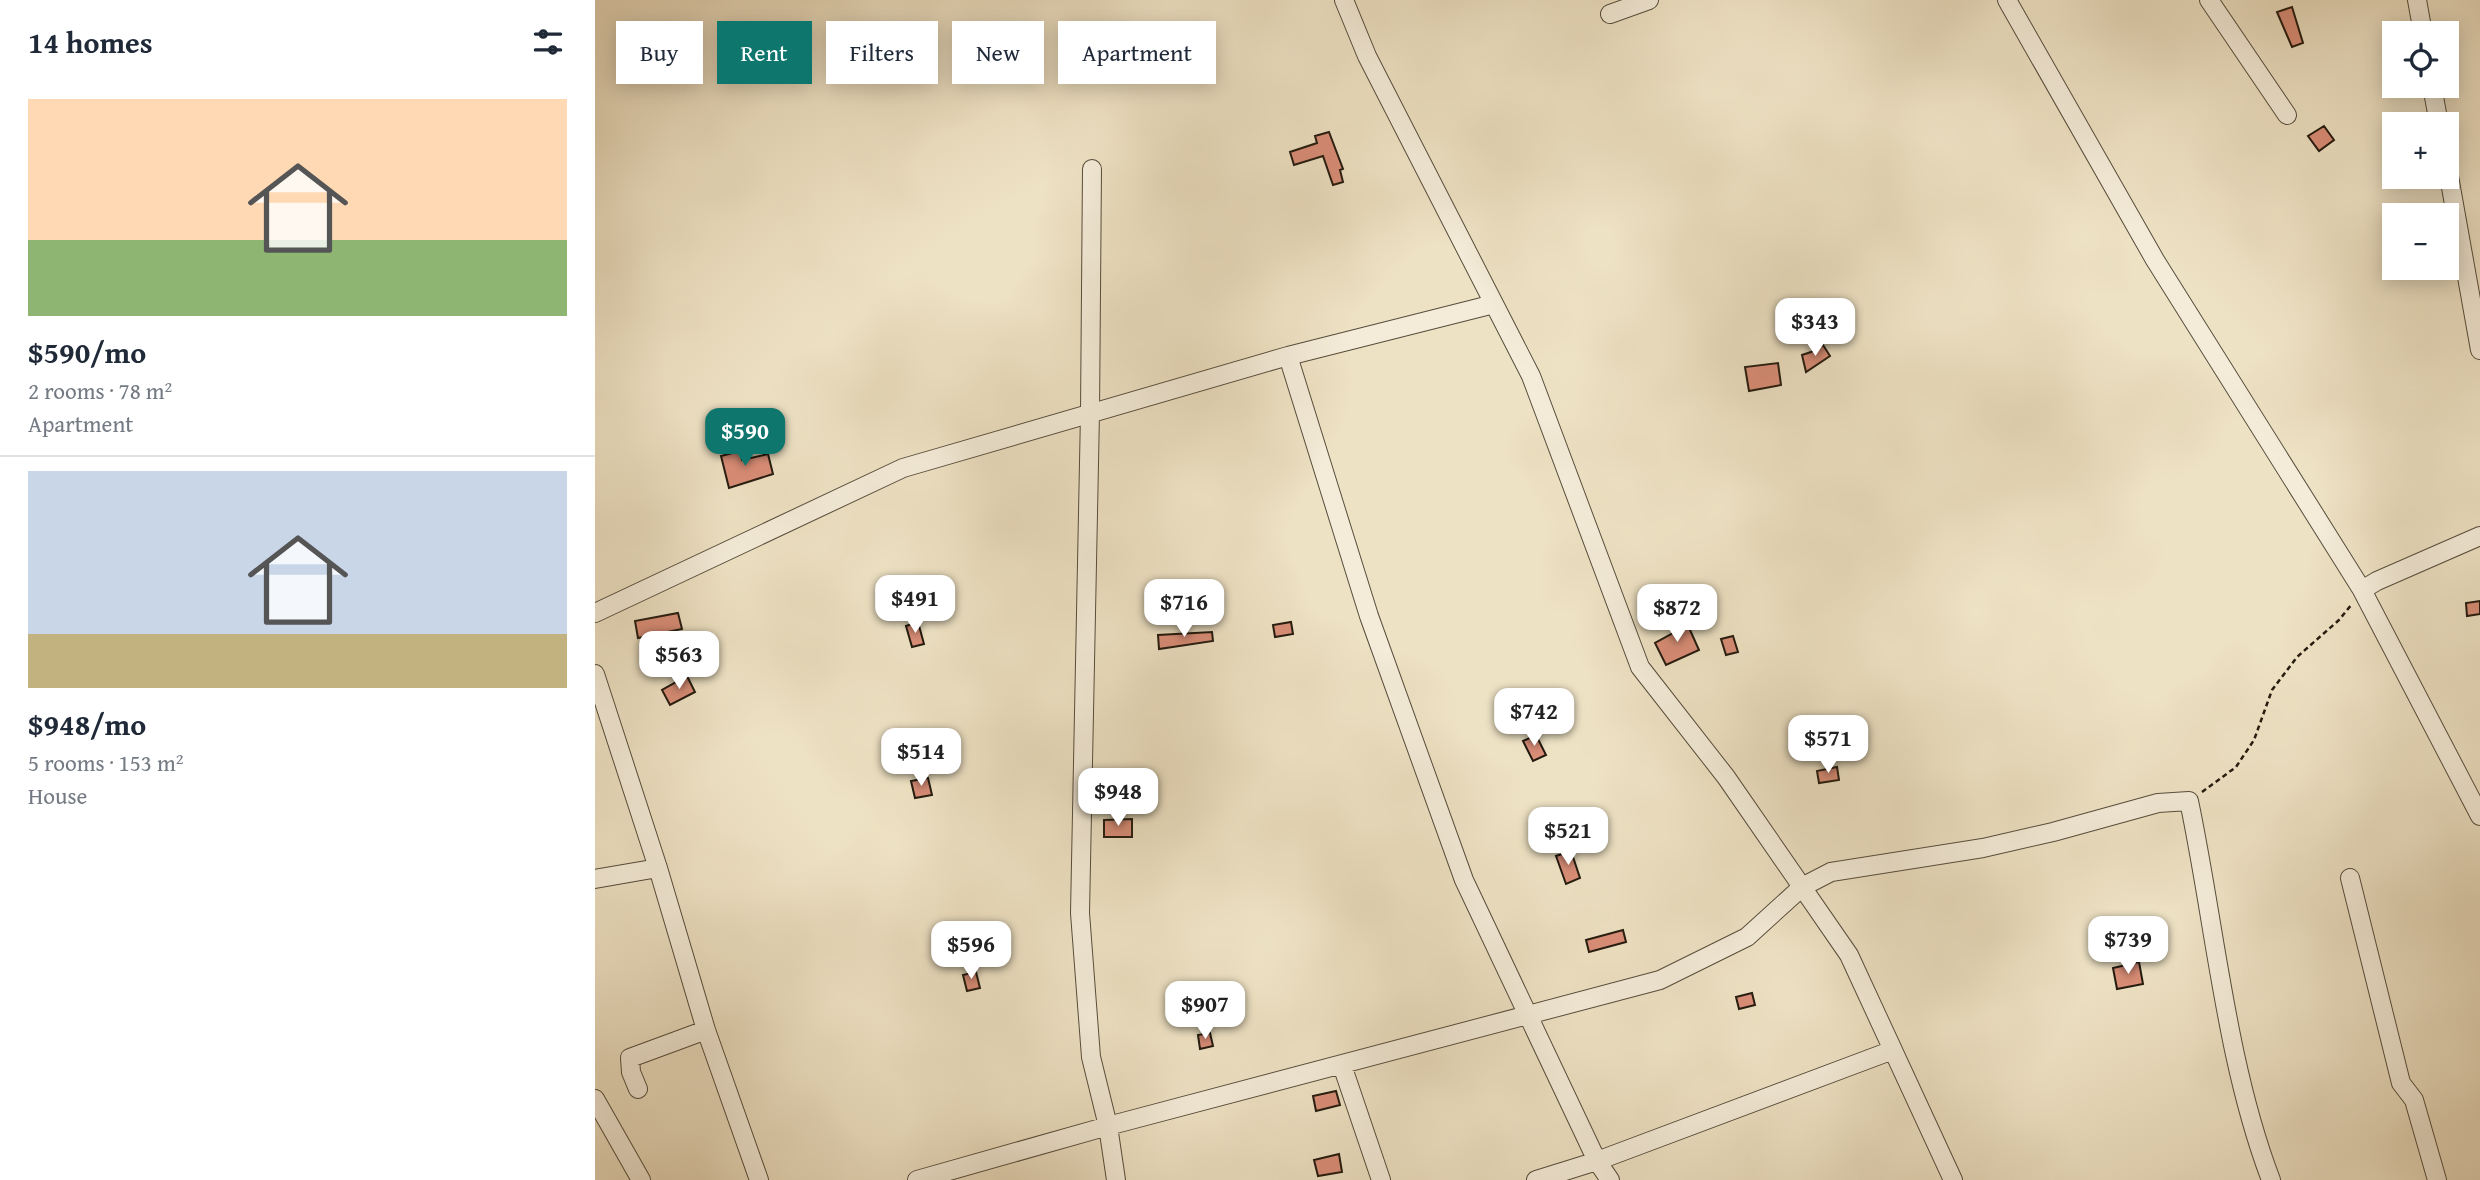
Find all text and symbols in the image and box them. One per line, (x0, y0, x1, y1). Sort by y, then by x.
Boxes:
text: 14 homes (28, 20, 153, 64)
chip: Buy (616, 21, 703, 84)
chip: Rent (717, 21, 812, 84)
chip: Filters (826, 21, 938, 84)
chip: New (952, 21, 1044, 84)
chip: Apartment (1058, 21, 1216, 84)
map controls (2382, 21, 2459, 280)
button: locate (2382, 21, 2459, 98)
icon: filters (529, 23, 567, 61)
button: + (2382, 112, 2459, 189)
icon: home (235, 145, 361, 271)
button: − (2382, 203, 2459, 280)
pin: $343 (1774, 298, 1856, 358)
text: $343 (1791, 304, 1839, 337)
text: $590/mo (28, 330, 146, 374)
text: 2 rooms · 78 m² (28, 374, 172, 407)
text: Apartment (28, 407, 133, 440)
pin: $590 (704, 408, 786, 468)
text: $590 (721, 414, 769, 447)
icon: home (235, 517, 361, 643)
pin: $491 (874, 576, 956, 635)
pin: $716 (1143, 580, 1225, 639)
text: $491 (891, 581, 939, 614)
pin: $872 (1636, 584, 1718, 644)
text: $716 (1160, 585, 1208, 618)
text: $872 (1653, 590, 1701, 623)
pin: $563 (638, 632, 720, 691)
text: $563 (655, 637, 703, 670)
pin: $742 (1493, 688, 1575, 748)
text: $742 (1510, 694, 1558, 727)
text: $948/mo (28, 702, 146, 746)
pin: $571 (1787, 716, 1869, 775)
text: $571 (1804, 721, 1852, 754)
pin: $514 (880, 728, 962, 788)
text: $514 (897, 734, 945, 767)
text: 5 rooms · 153 m² (28, 746, 183, 779)
pin: $948 (1077, 768, 1159, 828)
text: $948 (1094, 774, 1142, 807)
text: House (28, 779, 87, 812)
pin: $521 (1527, 808, 1609, 867)
text: $521 (1544, 813, 1592, 846)
pin: $739 (2087, 916, 2169, 976)
pin: $596 (930, 922, 1012, 981)
text: $739 (2104, 922, 2152, 955)
text: $596 (947, 927, 995, 960)
pin: $907 (1164, 982, 1246, 1041)
text: $907 (1181, 987, 1229, 1020)

